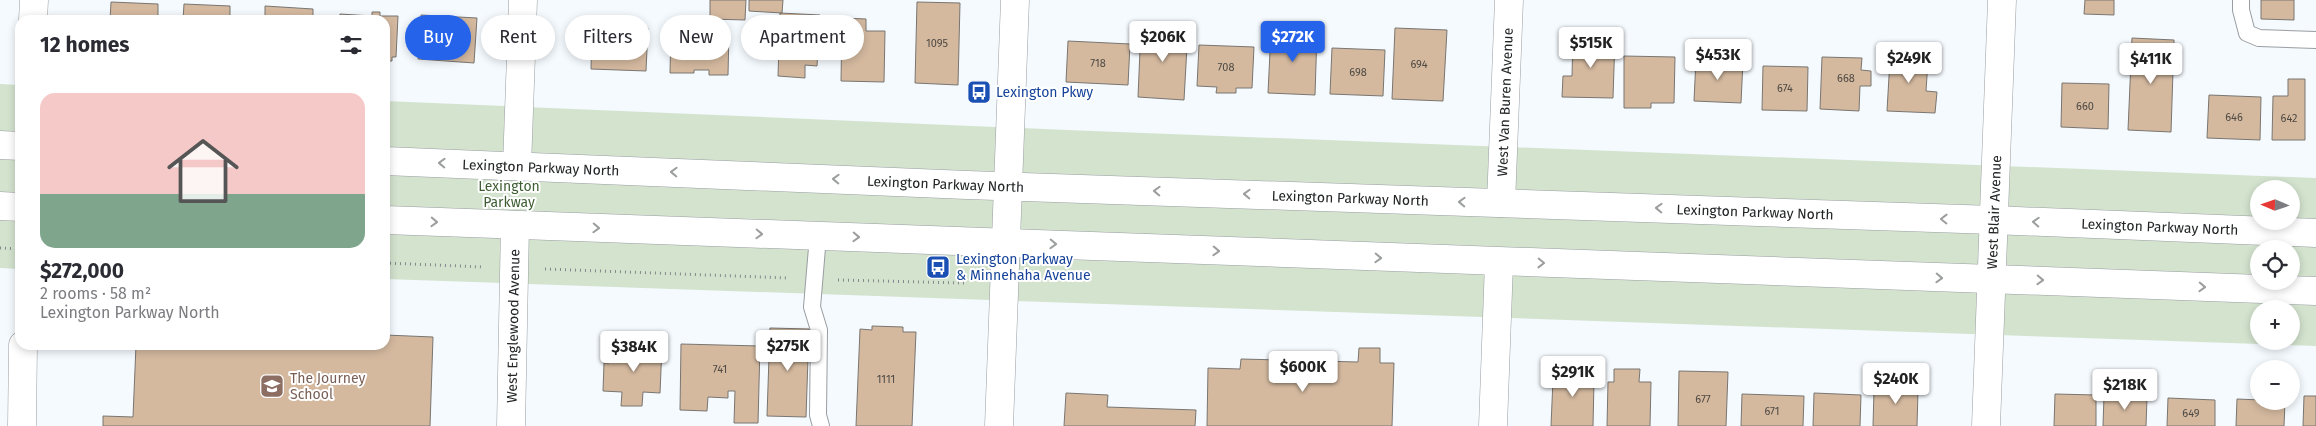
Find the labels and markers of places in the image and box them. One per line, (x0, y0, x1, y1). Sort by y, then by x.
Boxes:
pin: $206K (1128, 20, 1198, 63)
pin: $272K (1258, 20, 1328, 63)
pin: $515K (1556, 27, 1626, 69)
pin: $453K (1683, 38, 1753, 81)
pin: $249K (1874, 42, 1944, 84)
pin: $411K (2116, 42, 2186, 85)
bus stop icon: Lexington Pkwy (966, 79, 992, 105)
place label: Lexington Pkwy (996, 84, 1093, 101)
place label: Lexington Parkway & Minnehaha Avenue (956, 251, 1091, 284)
bus stop icon: Lexington Parkway & Minnehaha Avenue (925, 254, 951, 280)
pin: $384K (599, 330, 669, 373)
pin: $275K (753, 330, 823, 372)
pin: $600K (1268, 350, 1338, 393)
pin: $291K (1538, 356, 1608, 398)
pin: $240K (1861, 362, 1931, 405)
pin: $218K (2090, 368, 2160, 411)
place label: The Journey School (290, 370, 366, 403)
school or university icon: The Journey School (259, 373, 285, 399)

